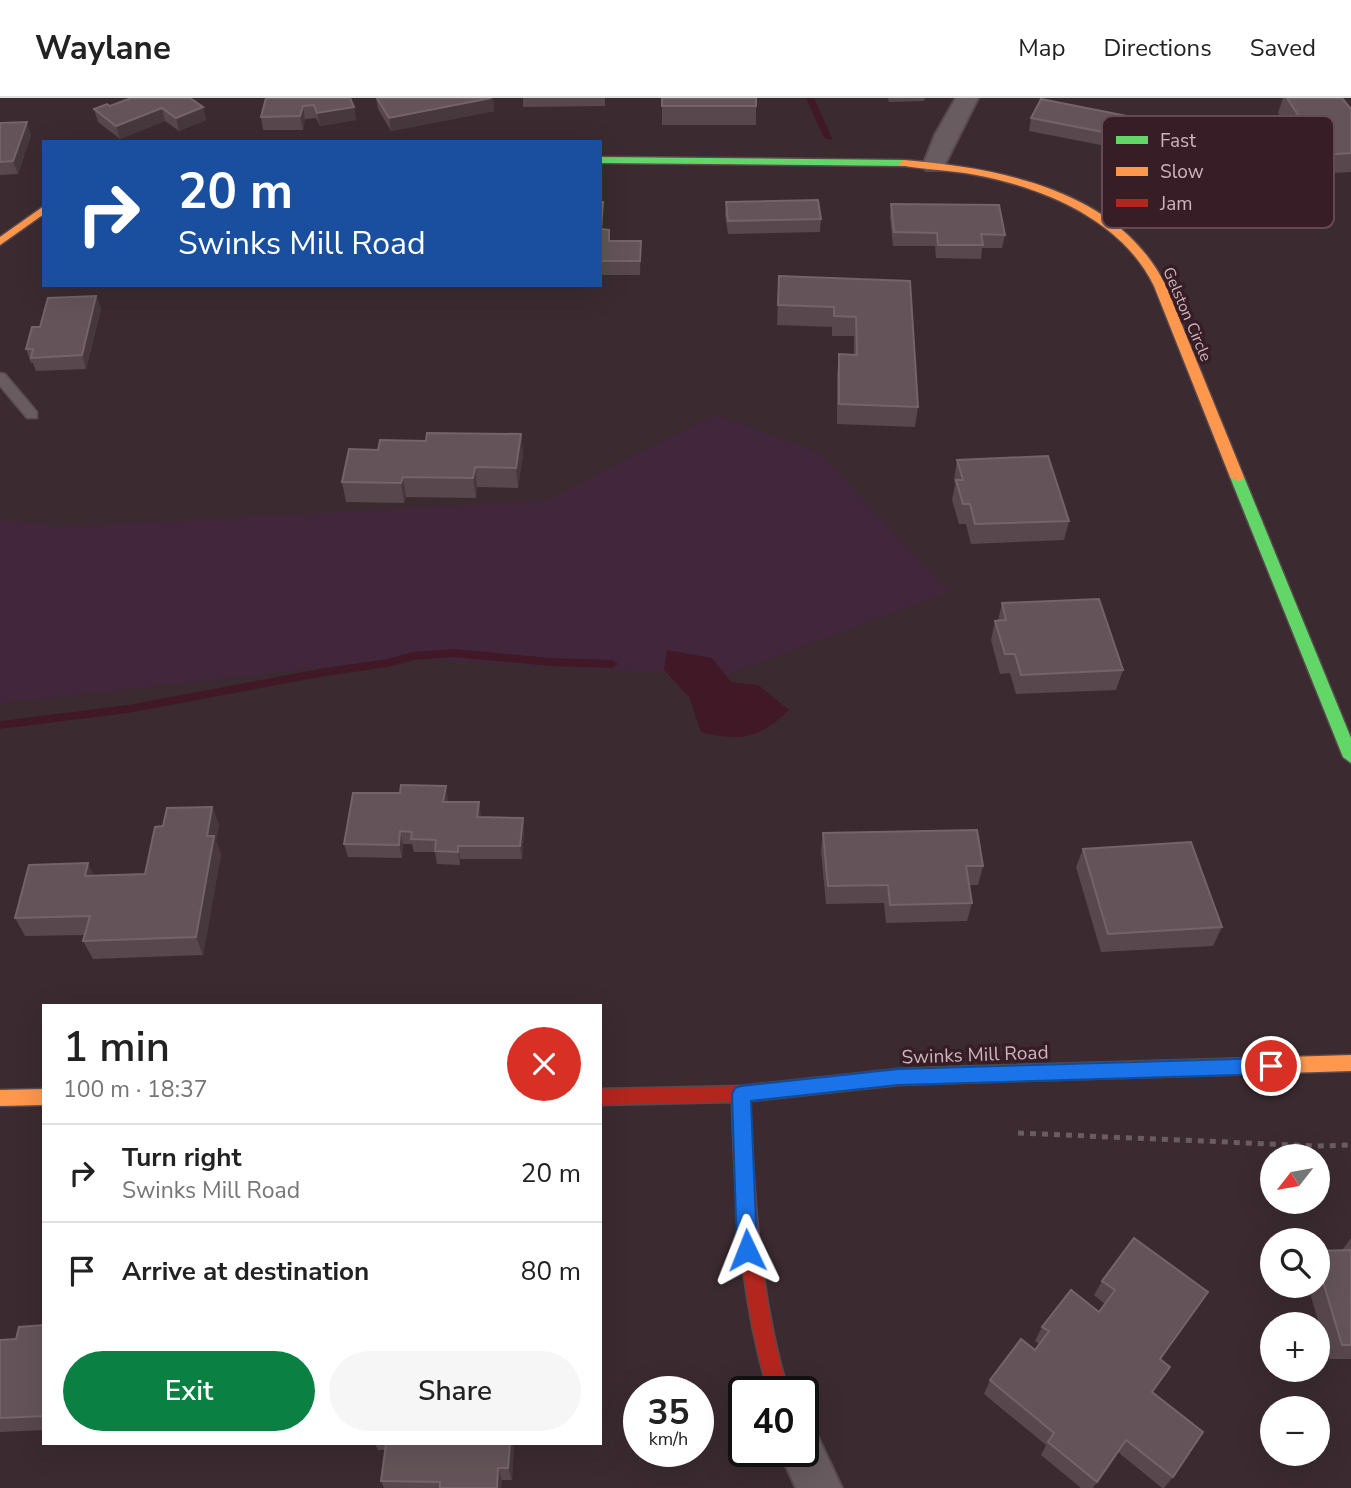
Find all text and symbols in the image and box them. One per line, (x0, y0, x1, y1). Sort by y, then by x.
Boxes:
text: Waylane (35, 26, 171, 71)
text: Map (1018, 32, 1065, 64)
text: Directions (1103, 32, 1212, 64)
text: Saved (1250, 32, 1316, 64)
legend (1102, 116, 1334, 228)
text: Fast (1160, 128, 1196, 154)
text: 20 m (178, 158, 293, 225)
text: Slow (1160, 159, 1204, 185)
icon: right (63, 168, 154, 259)
text: Jam (1159, 191, 1193, 217)
text: Swinks Mill Road (178, 222, 426, 265)
street label: Gelston Circle (1157, 264, 1217, 365)
text: 1 min (63, 1019, 170, 1076)
button: close (507, 1027, 581, 1101)
pin (1241, 1036, 1301, 1096)
street label: Swinks Mill Road (901, 1039, 1049, 1071)
icon: arrive (1252, 1047, 1290, 1085)
text: 100 m · 18:37 (63, 1074, 208, 1105)
text: Turn right (122, 1140, 241, 1175)
north arrow (1260, 1144, 1330, 1214)
map controls (1260, 1144, 1330, 1466)
icon: right (63, 1154, 101, 1192)
text: 20 m (521, 1156, 581, 1191)
text: Swinks Mill Road (122, 1175, 300, 1206)
position arrow (710, 1213, 784, 1287)
button: search (1260, 1228, 1330, 1298)
icon: arrive (63, 1252, 101, 1290)
text: Arrive at destination (122, 1254, 369, 1289)
text: 80 m (521, 1254, 581, 1289)
button: + (1260, 1312, 1330, 1382)
button: Exit (63, 1351, 315, 1431)
button: Share (329, 1351, 581, 1431)
speed limit sign: 40 (728, 1376, 819, 1467)
text: 35 (647, 1389, 690, 1436)
button: − (1260, 1396, 1330, 1466)
text: km/h (649, 1427, 688, 1451)

